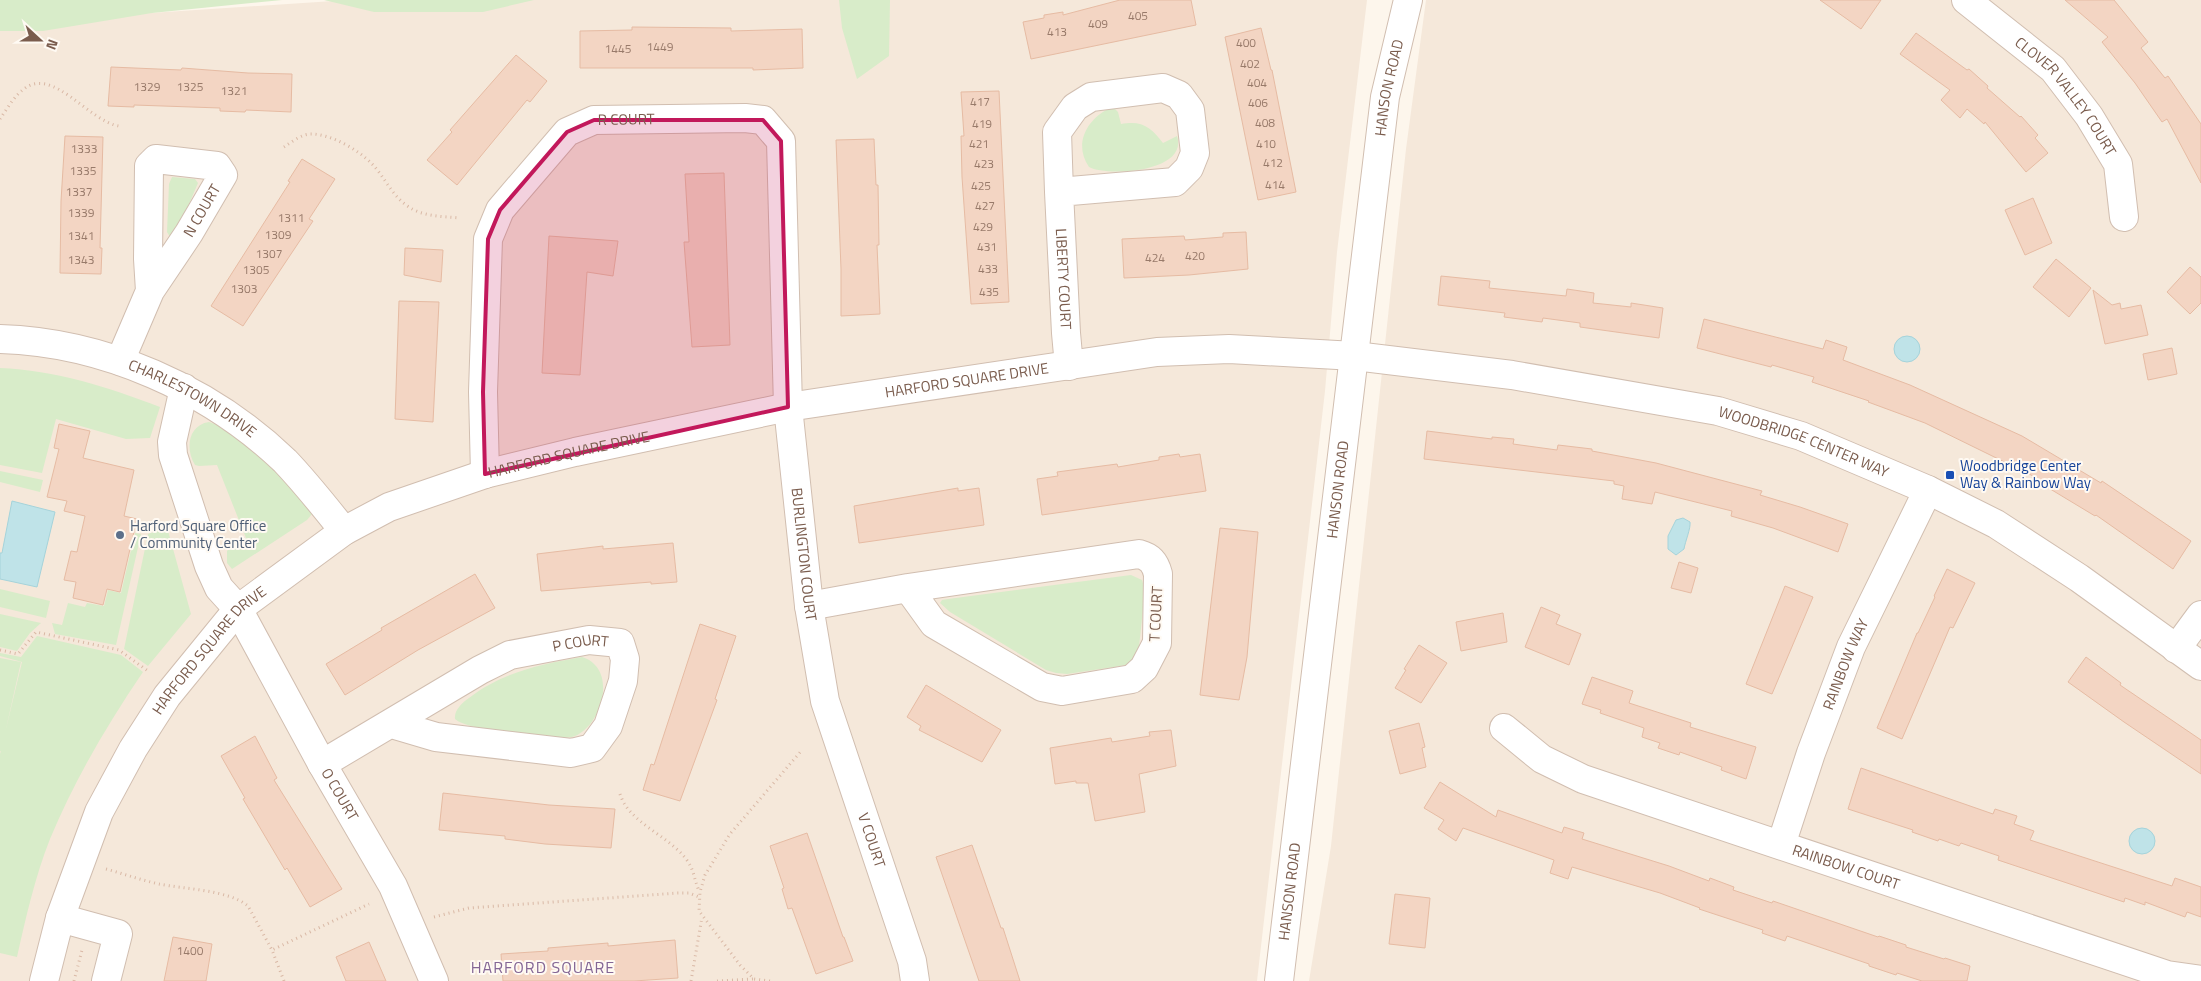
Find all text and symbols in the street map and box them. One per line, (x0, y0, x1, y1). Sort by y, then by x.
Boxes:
house number: 405 (1128, 6, 1148, 25)
house number: 409 (1088, 14, 1108, 33)
north arrow (15, 15, 65, 65)
house number: 413 (1047, 22, 1067, 41)
street label: CLOVER VALLEY COURT (2010, 31, 2123, 160)
house number: 400 (1236, 33, 1256, 52)
text: N (41, 37, 64, 53)
house number: 1449 (647, 37, 674, 56)
street label: HANSON ROAD (1368, 37, 1409, 138)
house number: 1445 (605, 39, 632, 58)
house number: 402 (1240, 54, 1260, 73)
house number: 404 (1247, 73, 1267, 92)
house number: 1329 (134, 77, 161, 96)
house number: 1325 (177, 77, 204, 96)
house number: 1321 (221, 81, 247, 100)
house number: 417 (970, 92, 990, 111)
house number: 406 (1248, 93, 1268, 112)
street label: R COURT (597, 107, 655, 131)
house number: 408 (1255, 113, 1275, 132)
house number: 419 (972, 114, 992, 133)
house number: 421 (969, 134, 989, 153)
house number: 410 (1256, 134, 1276, 153)
house number: 1333 (71, 139, 97, 158)
house number: 412 (1263, 153, 1283, 172)
house number: 423 (974, 154, 994, 173)
house number: 1335 (70, 161, 97, 180)
house number: 414 (1265, 175, 1285, 194)
house number: 425 (971, 176, 991, 195)
street label: N COURT (177, 179, 226, 241)
house number: 1337 (66, 182, 92, 201)
house number: 427 (975, 196, 995, 215)
house number: 1339 (68, 203, 95, 222)
house number: 1311 (278, 208, 304, 227)
house number: 429 (973, 217, 993, 236)
house number: 1309 (265, 225, 292, 244)
house number: 1341 (68, 226, 94, 245)
street label: LIBERTY COURT (1050, 228, 1078, 330)
house number: 431 (977, 237, 997, 256)
house number: 1307 (256, 244, 282, 263)
house number: 420 (1185, 246, 1205, 265)
house number: 424 (1145, 248, 1165, 267)
house number: 1343 (68, 250, 94, 269)
house number: 433 (978, 259, 998, 278)
house number: 1305 (243, 260, 270, 279)
house number: 1303 (231, 279, 257, 298)
house number: 435 (979, 282, 999, 301)
street label: CHARLESTOWN DRIVE (125, 353, 262, 443)
street label: HARFORD SQUARE DRIVE (883, 356, 1050, 403)
street label: WOODBRIDGE CENTER WAY (1716, 400, 1893, 483)
street label: HARFORD SQUARE DRIVE (485, 425, 652, 484)
street label: HANSON ROAD (1320, 439, 1355, 540)
place label: Woodbridge Center Way & Rainbow Way (1960, 454, 2091, 494)
marker: Woodbridge Center Way & Rainbow Way (1944, 469, 1956, 481)
street label: BURLINGTON COURT (786, 487, 823, 623)
place label: Harford Square Office / Community Center (130, 514, 266, 554)
marker: Harford Square Office / Community Center (114, 529, 126, 541)
street label: HARFORD SQUARE DRIVE (146, 580, 271, 719)
street label: T COURT (1143, 585, 1168, 642)
street label: RAINBOW WAY (1816, 614, 1874, 713)
street label: P COURT (550, 628, 610, 658)
street label: O COURT (316, 763, 365, 825)
street label: V COURT (852, 810, 892, 871)
street label: RAINBOW COURT (1789, 838, 1903, 896)
street label: HANSON ROAD (1272, 841, 1306, 942)
house number: 1400 (177, 941, 204, 960)
district label: HARFORD SQUARE (471, 955, 615, 979)

